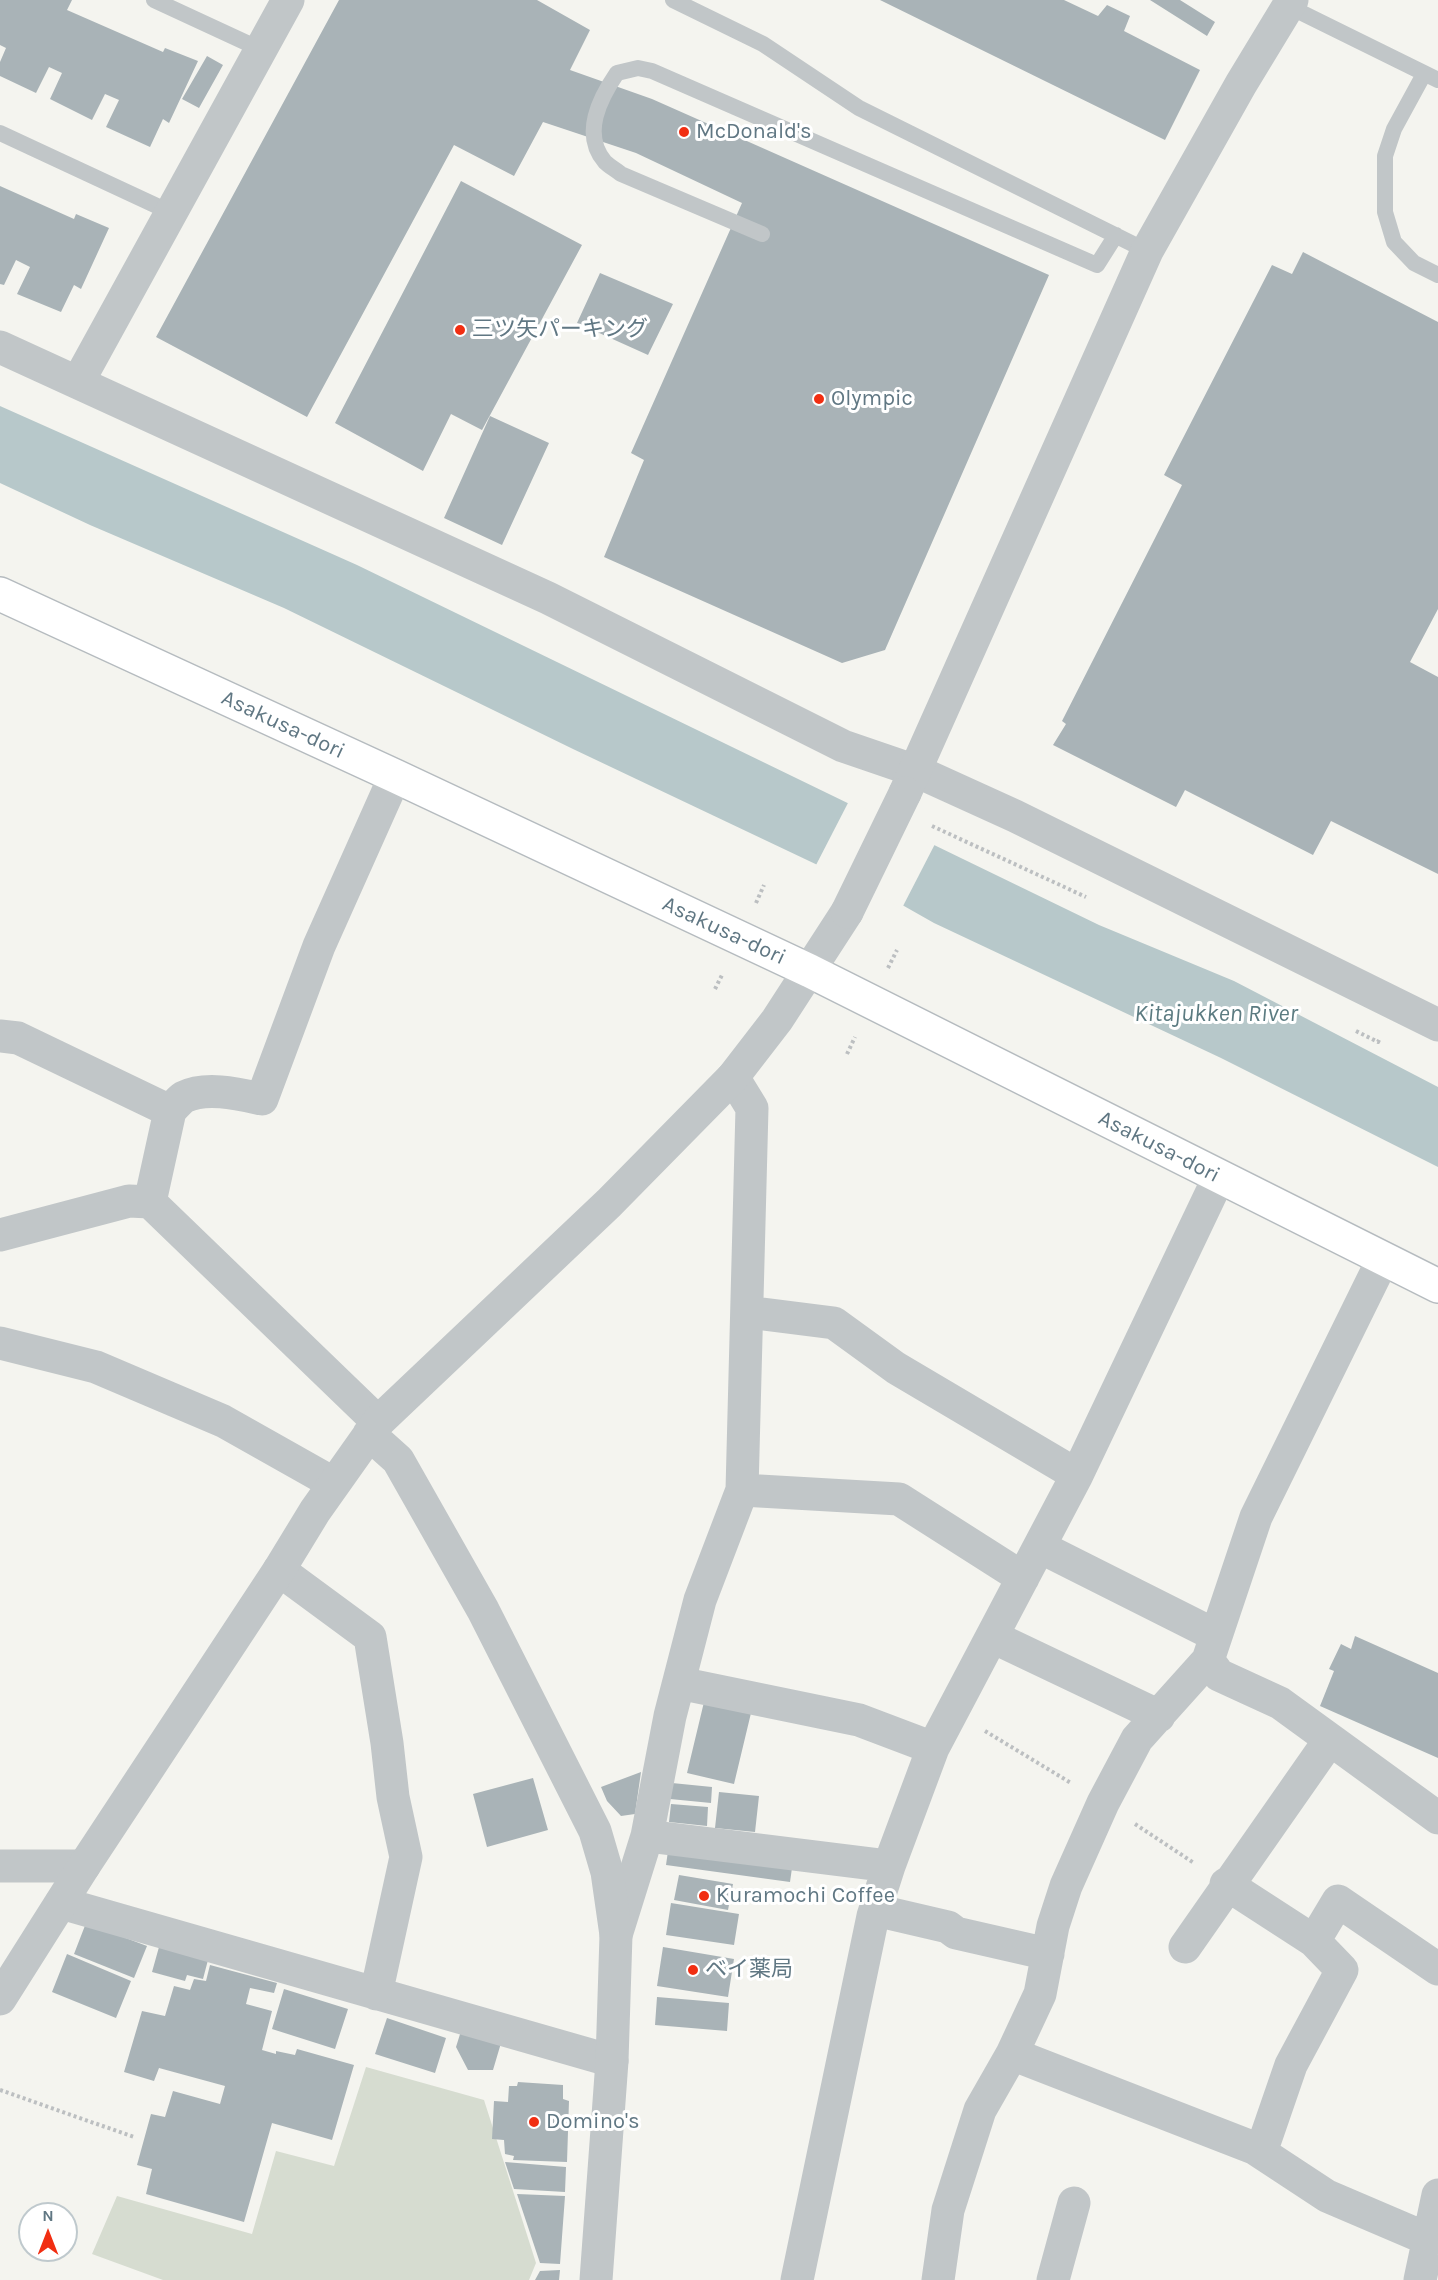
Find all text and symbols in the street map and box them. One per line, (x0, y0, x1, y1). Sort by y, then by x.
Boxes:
place label: McDonald's (696, 119, 812, 145)
marker: McDonald's (677, 125, 691, 139)
place label: 三ツ矢パーキング (472, 317, 648, 343)
marker: 三ツ矢パーキング (453, 323, 467, 337)
place label: Olympic (831, 386, 913, 412)
marker: Olympic (812, 392, 826, 406)
street label: Asakusa-dori (217, 685, 349, 765)
street label: Asakusa-dori (658, 891, 790, 971)
water label: Kitajukken River (1134, 1000, 1298, 1028)
street label: Asakusa-dori (1094, 1105, 1224, 1189)
place label: Kuramochi Coffee (716, 1883, 895, 1909)
marker: Kuramochi Coffee (697, 1889, 711, 1903)
place label: ベイ薬局 (705, 1957, 793, 1983)
marker: ベイ薬局 (686, 1963, 700, 1977)
place label: Domino's (546, 2109, 640, 2135)
marker: Domino's (527, 2115, 541, 2129)
north arrow (18, 2202, 78, 2262)
text: N (42, 2206, 54, 2225)

